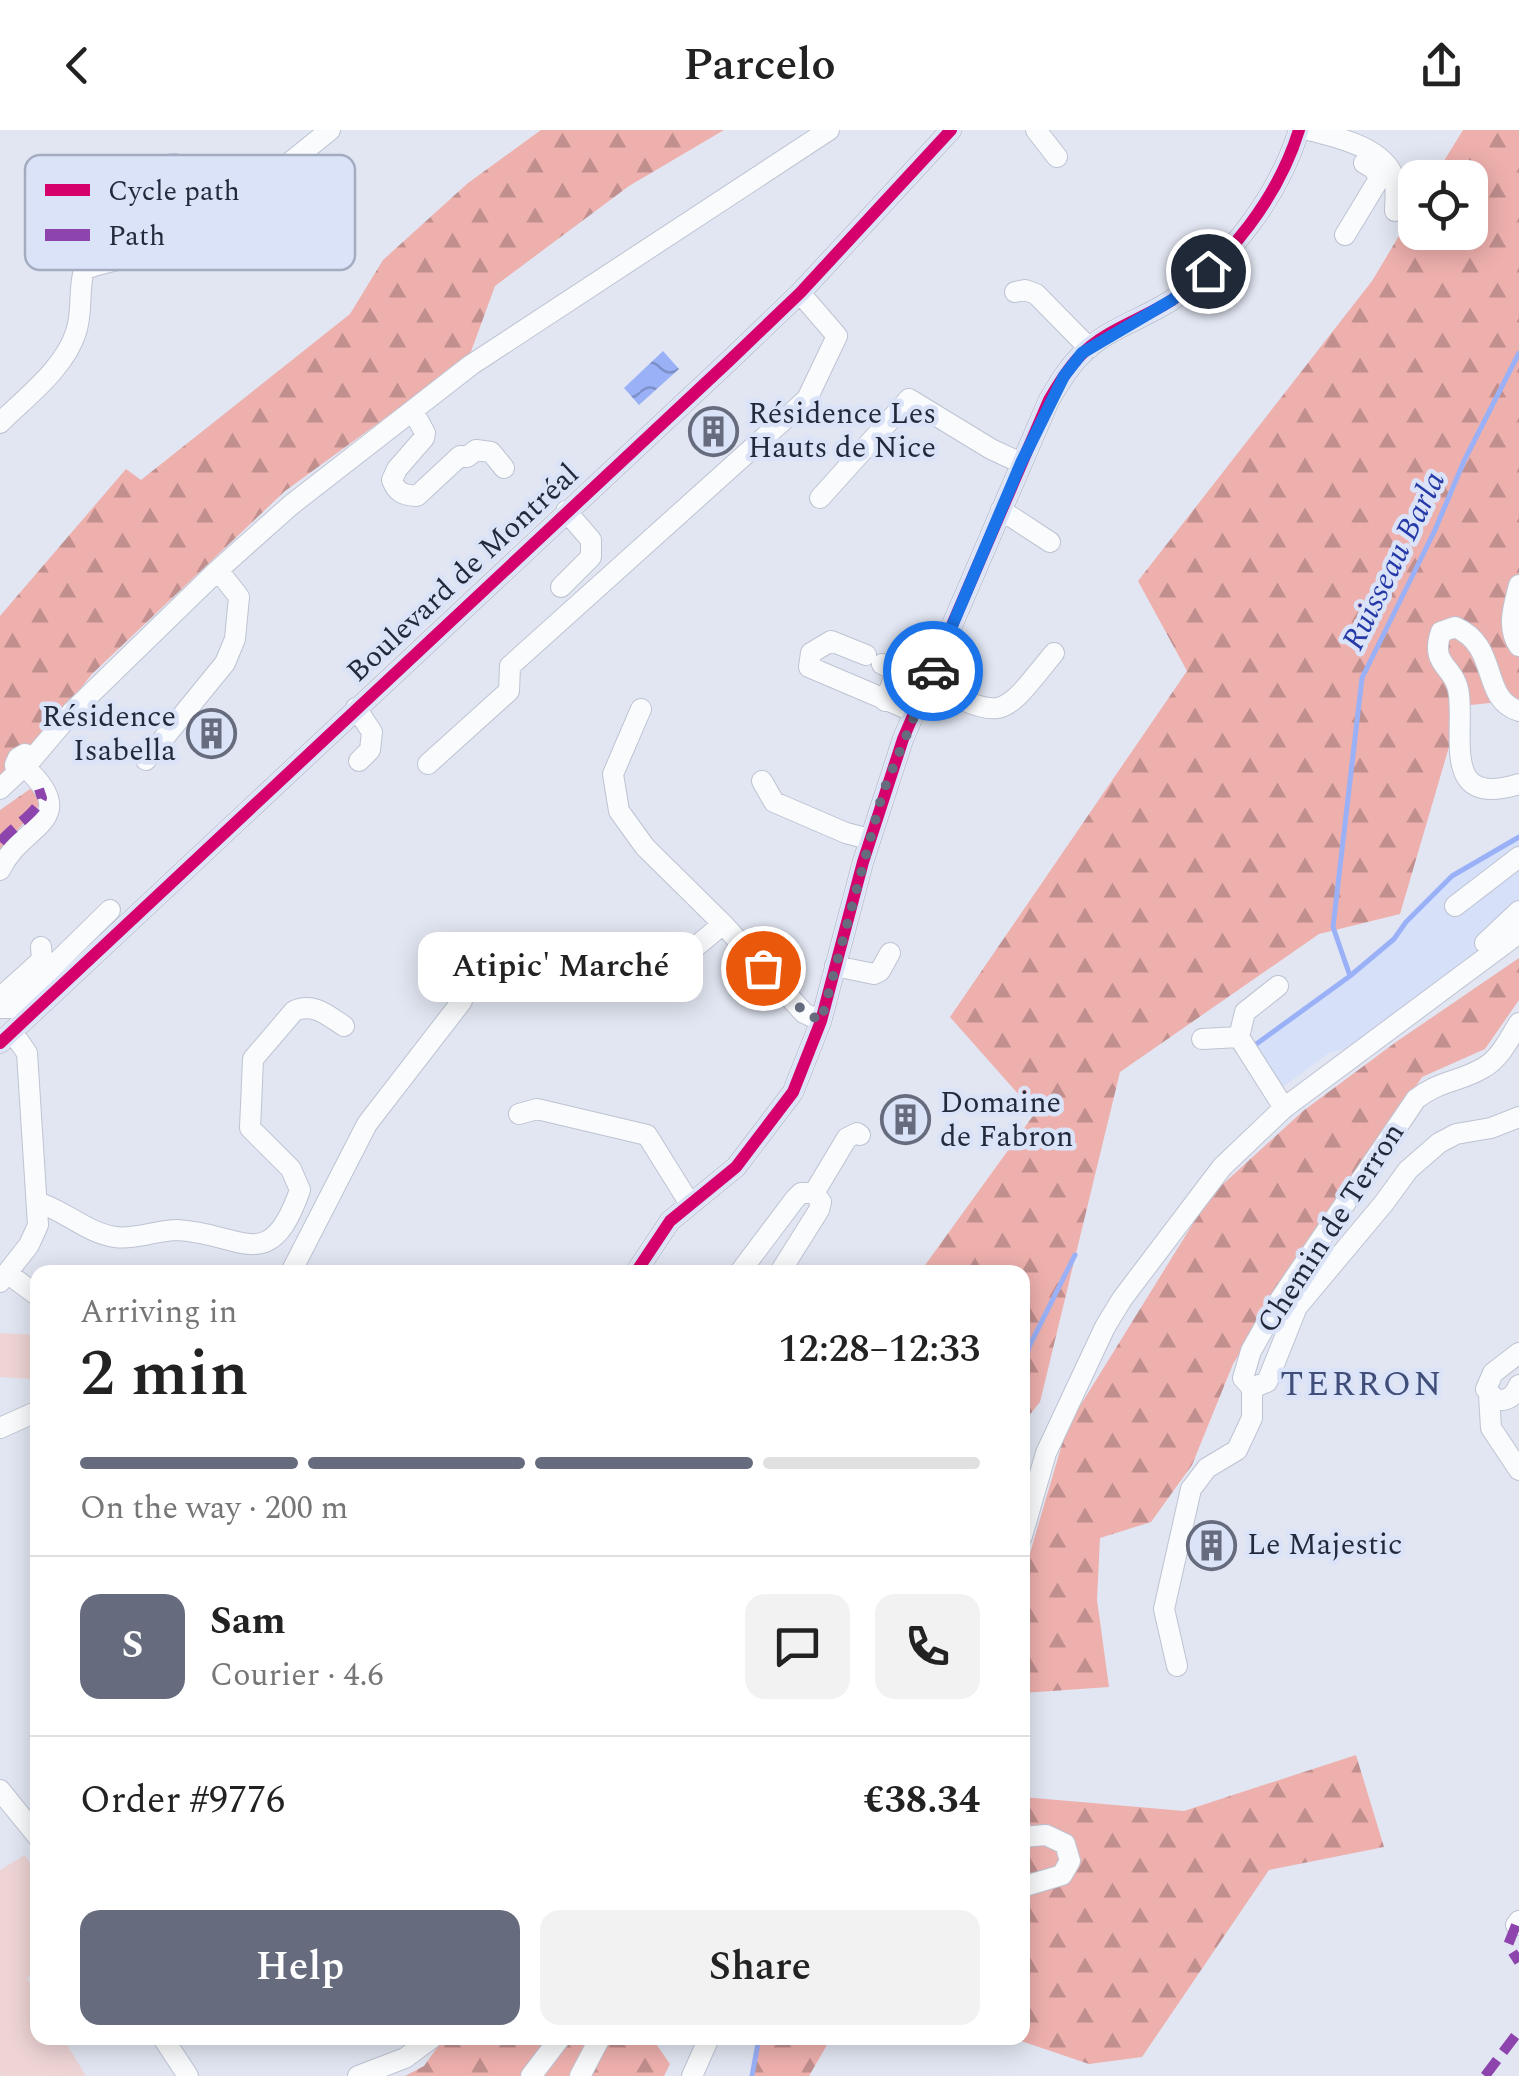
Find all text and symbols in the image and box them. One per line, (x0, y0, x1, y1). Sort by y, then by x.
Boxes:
text: Parcelo (683, 31, 836, 100)
icon: back (50, 38, 105, 93)
icon: share (1414, 38, 1469, 93)
legend (25, 155, 355, 270)
map controls (1398, 160, 1488, 250)
button: locate (1398, 160, 1488, 250)
text: Cycle path (108, 170, 240, 213)
text: Path (108, 215, 165, 258)
pin (1166, 229, 1251, 314)
icon: home (1181, 244, 1236, 299)
place label: Résidence Les Hauts de Nice (748, 391, 936, 471)
building icon: Résidence Les Hauts de Nice (687, 405, 739, 457)
street label: Boulevard de Montréal (336, 453, 590, 693)
water label: Ruisseau Barla (1329, 463, 1459, 659)
courier (883, 621, 983, 721)
icon: car (906, 644, 961, 699)
place label: Résidence Isabella (42, 694, 176, 774)
building icon: Résidence Isabella (185, 708, 237, 760)
pin (721, 926, 806, 1011)
callout: Atipic' Marché (418, 933, 703, 1003)
icon: bag (736, 941, 791, 996)
text: Atipic' Marché (452, 942, 669, 991)
place label: Domaine de Fabron (940, 1080, 1074, 1160)
building icon: Domaine de Fabron (879, 1094, 931, 1146)
street label: Chemin de Terron (1245, 1113, 1417, 1343)
text: Arriving in (80, 1288, 237, 1337)
text: 12:28–12:33 (778, 1321, 980, 1379)
text: 2 min (80, 1325, 249, 1424)
district label: TERRON (1280, 1358, 1444, 1411)
text: On the way · 200 m (80, 1484, 348, 1533)
building icon: Le Majestic (1186, 1519, 1238, 1571)
place label: Le Majestic (1247, 1522, 1402, 1568)
text: Sam (210, 1593, 286, 1651)
button: chat (745, 1594, 850, 1699)
button: phone (875, 1594, 980, 1699)
text: S (122, 1617, 143, 1675)
text: Courier · 4.6 (210, 1651, 383, 1700)
text: Order #9776 (80, 1772, 285, 1830)
text: €38.34 (863, 1772, 980, 1830)
button: Help (80, 1910, 520, 2025)
button: Share (540, 1910, 980, 2025)

